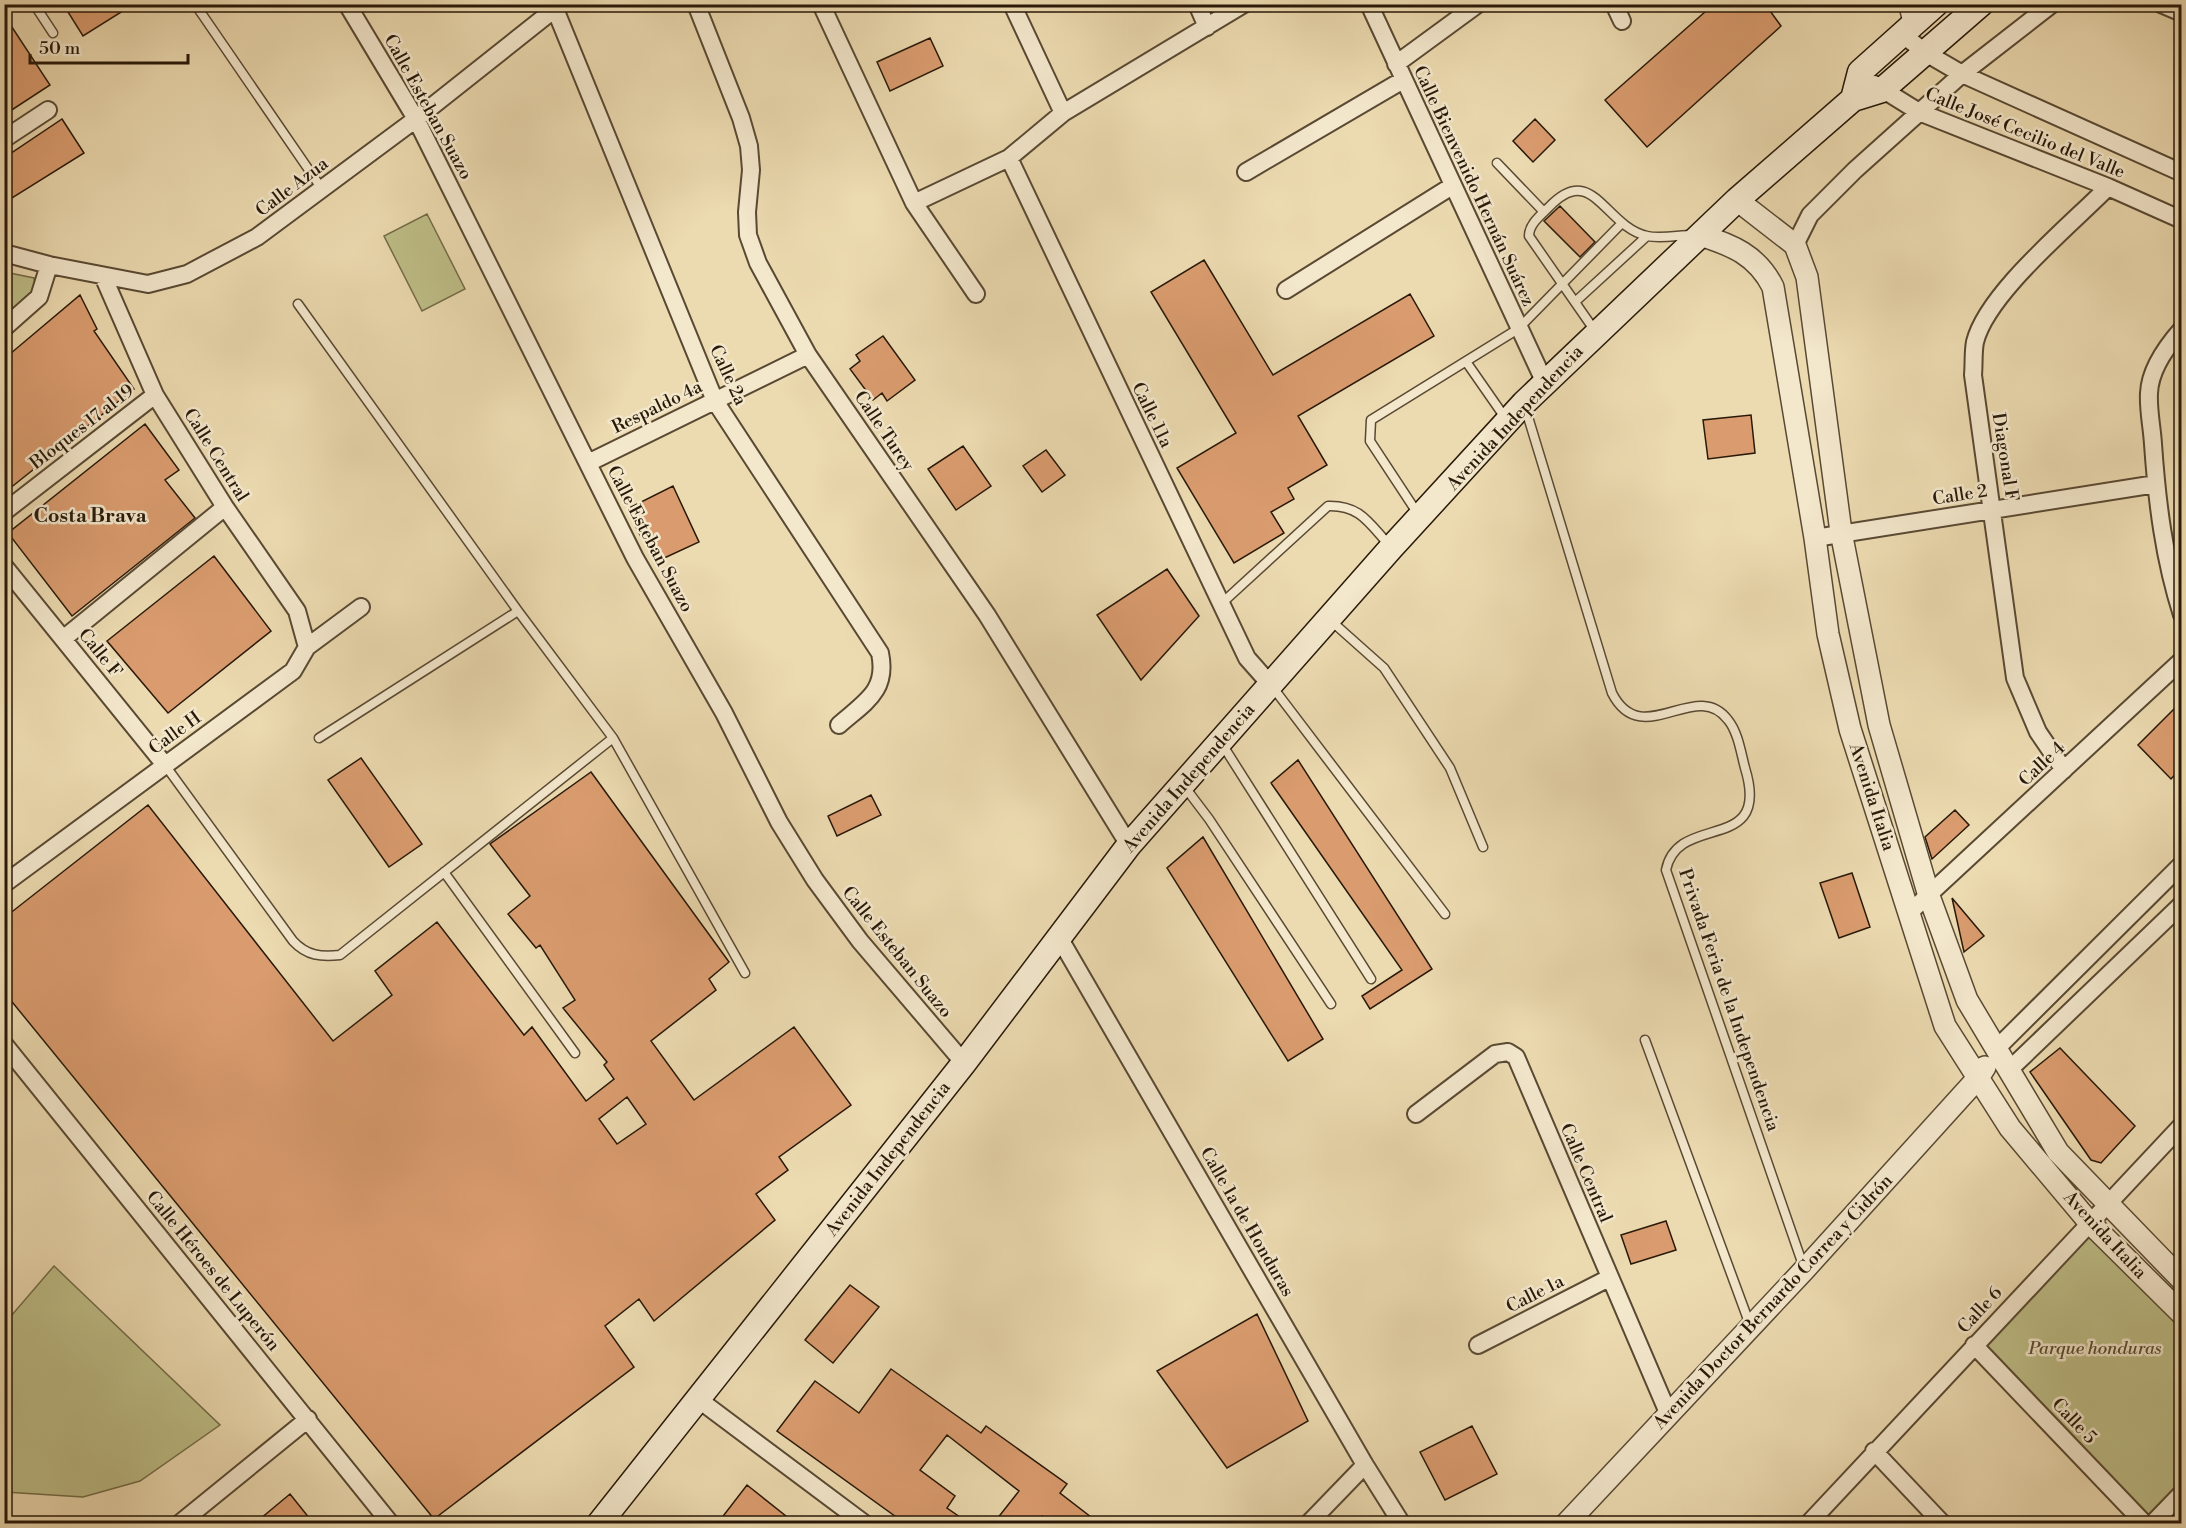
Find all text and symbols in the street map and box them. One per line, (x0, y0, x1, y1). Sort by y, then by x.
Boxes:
scale bar (30, 27, 188, 65)
street label: Calle Esteban Suazo (378, 30, 478, 184)
text: 50 m (39, 37, 81, 60)
street label: Calle Bienvenido Hernán Suárez (1408, 62, 1540, 310)
street label: Calle José Cecilio del Valle (1922, 82, 2128, 184)
street label: Calle Azua (251, 152, 334, 222)
street label: Avenida Independencia (1441, 340, 1589, 496)
street label: Calle 2a (704, 341, 752, 410)
street label: Respaldo 4a (608, 375, 707, 439)
street label: Calle 11a (1126, 378, 1178, 452)
street label: Bloques 17 al 19 (25, 379, 139, 475)
street label: Calle Turey (849, 387, 919, 476)
street label: Calle Central (178, 404, 254, 506)
street label: Diagonal F (1987, 411, 2023, 503)
street label: Calle Esteban Suazo (602, 462, 698, 616)
street label: Calle 2 (1931, 479, 1989, 511)
district label: Costa Brava (34, 504, 147, 529)
street label: Calle F (73, 624, 127, 682)
street label: Avenida Independencia (1117, 698, 1261, 858)
street label: Calle H (144, 706, 206, 760)
street label: Calle 4 (2014, 736, 2070, 791)
street label: Avenida Italia (1843, 739, 1901, 855)
street label: Privada Feria de la Independencia (1673, 866, 1785, 1135)
street label: Calle Esteban Suazo (837, 881, 957, 1023)
street label: Avenida Independencia (820, 1076, 956, 1242)
street label: Calle Central (1555, 1120, 1617, 1227)
street label: Calle 1a de Honduras (1195, 1143, 1299, 1301)
street label: Avenida Doctor Bernardo Correa y Cidrón (1648, 1169, 1898, 1435)
street label: Avenida Italia (2058, 1185, 2152, 1284)
street label: Calle Héroes de Luperón (141, 1186, 285, 1356)
street label: Calle 1a (1502, 1269, 1569, 1318)
street label: Calle 6 (1953, 1282, 2008, 1338)
park label: Parque honduras (2027, 1337, 2162, 1360)
street label: Calle 5 (2047, 1393, 2101, 1449)

